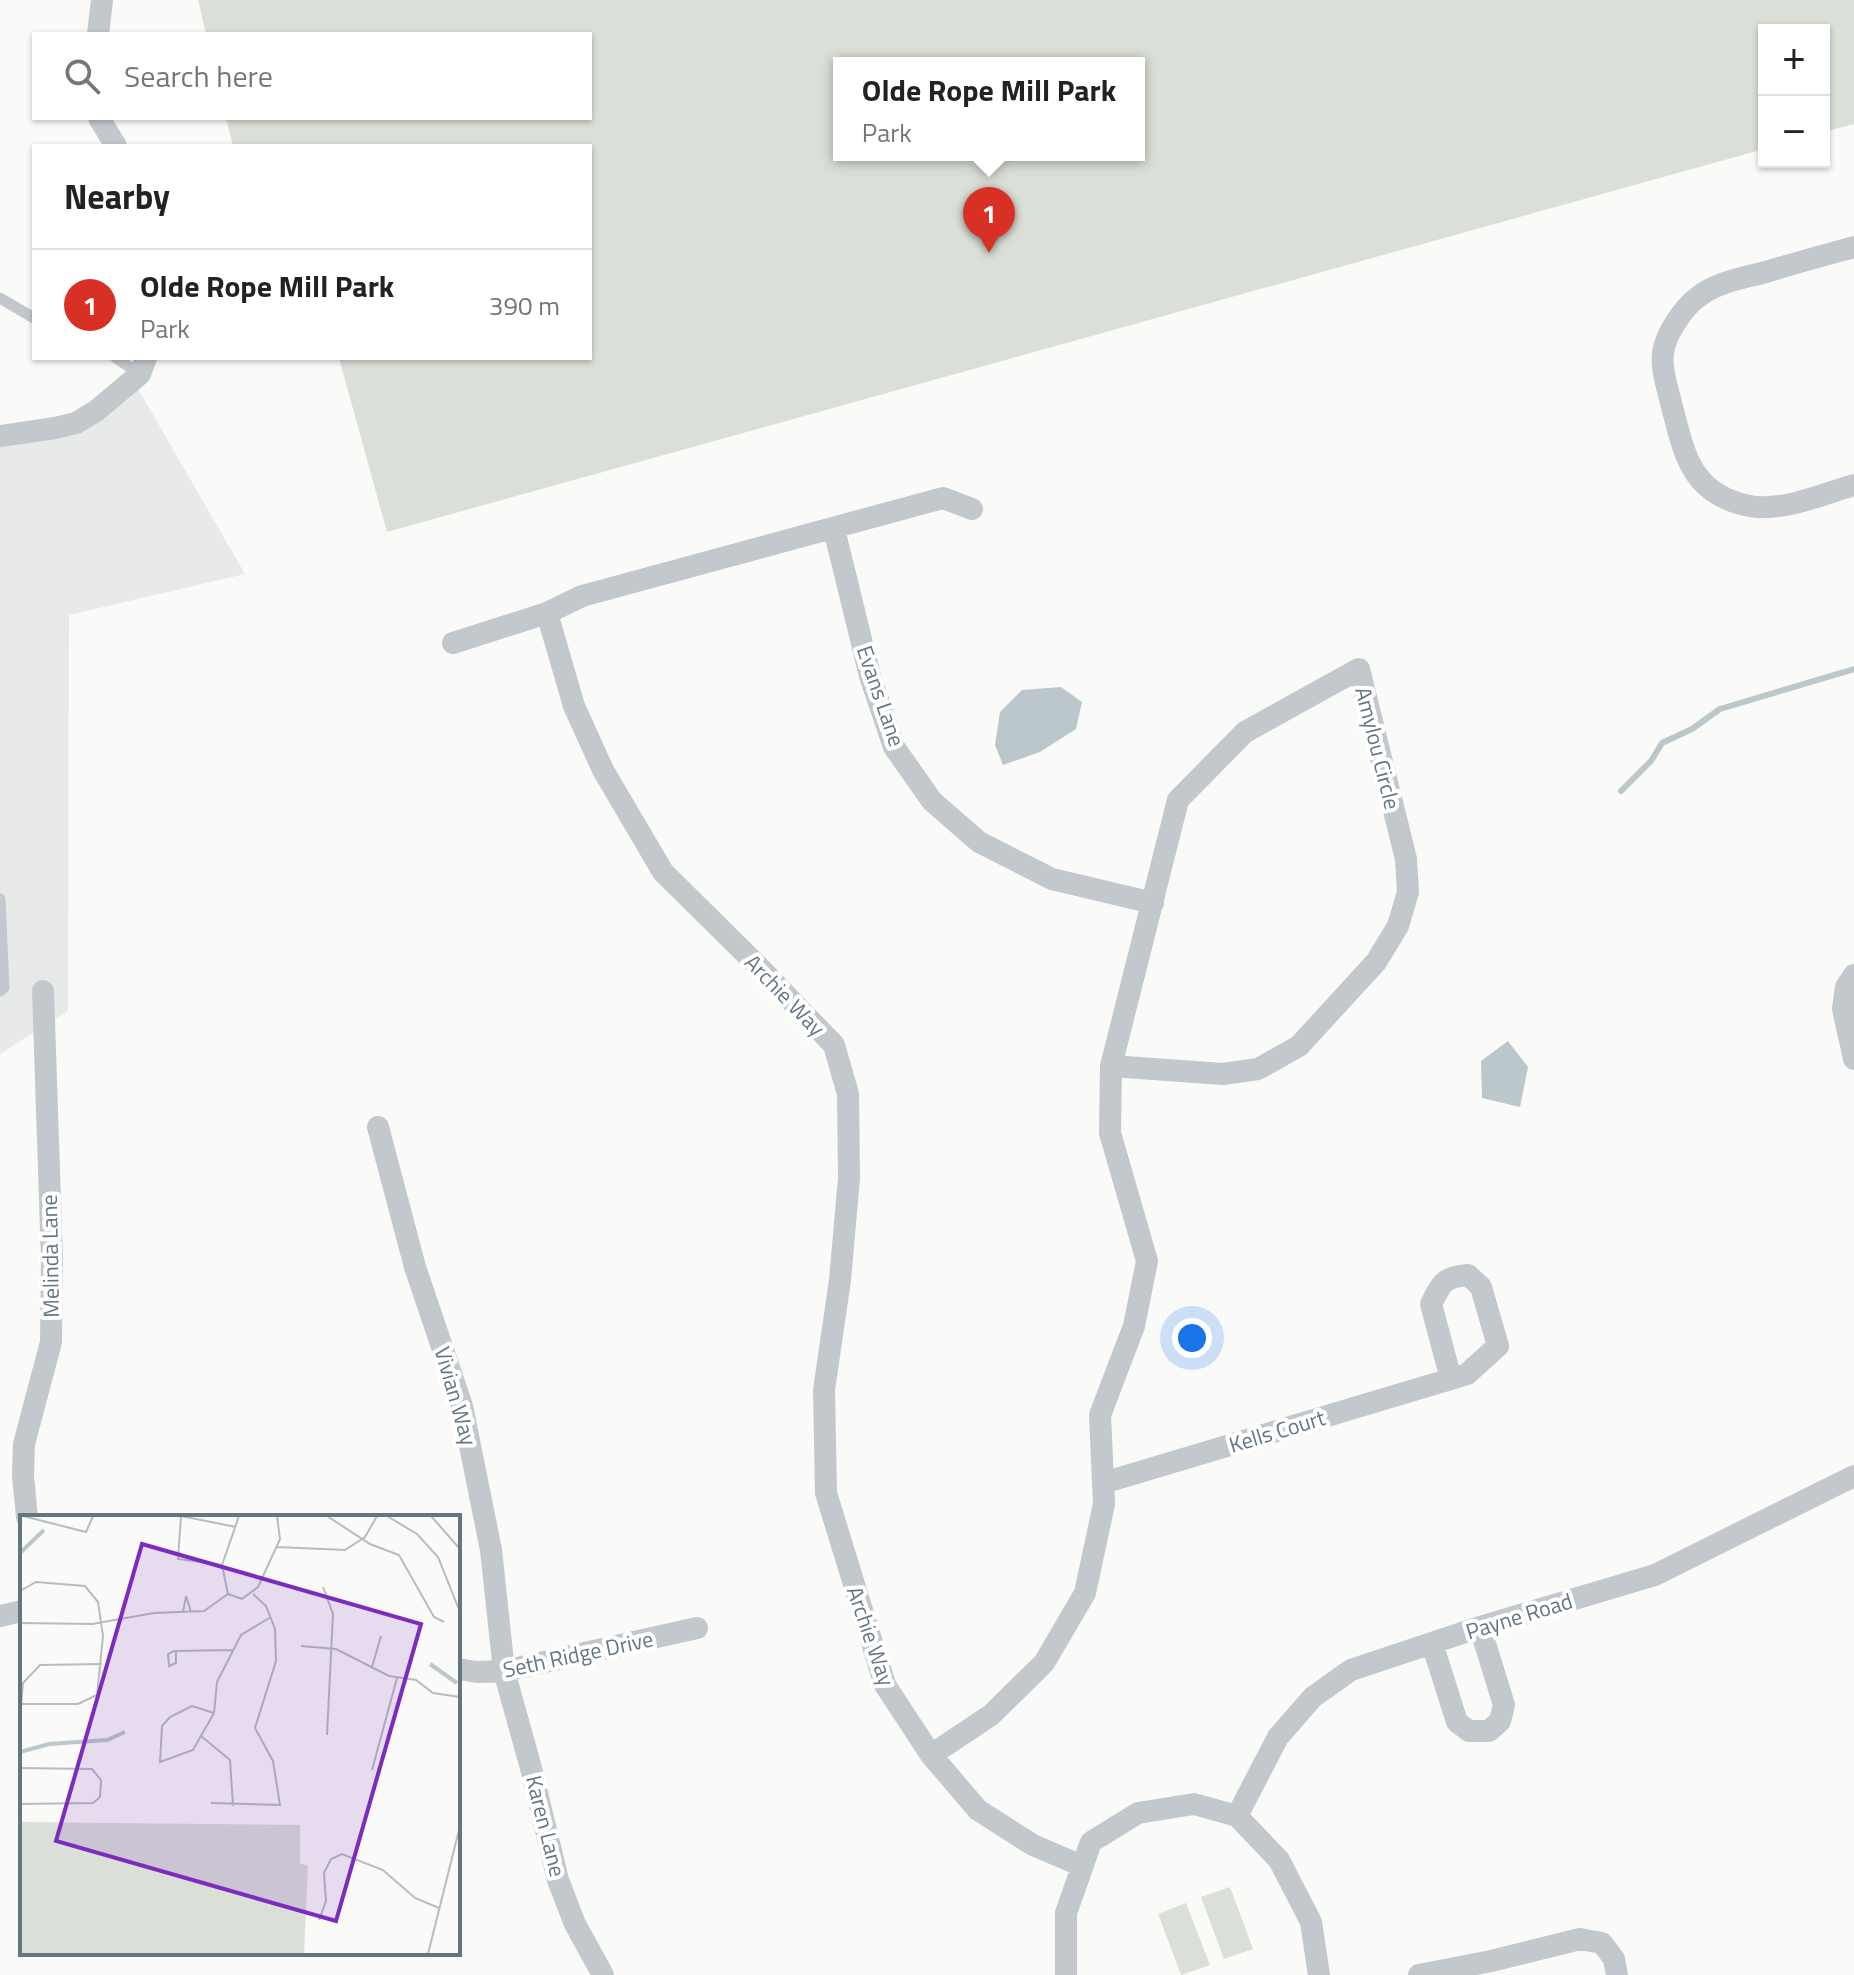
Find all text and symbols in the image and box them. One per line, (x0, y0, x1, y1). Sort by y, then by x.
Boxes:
map controls (1758, 24, 1830, 168)
button: + (1758, 24, 1830, 96)
search box (32, 32, 592, 120)
text: Search here (124, 53, 273, 99)
icon: search (60, 54, 104, 98)
popup (833, 57, 1145, 161)
text: Olde Rope Mill Park (862, 67, 1116, 113)
button: − (1758, 96, 1830, 168)
text: Park (862, 113, 912, 152)
text: Nearby (64, 170, 170, 222)
pin: 1 (963, 187, 1015, 253)
text: Olde Rope Mill Park (140, 263, 394, 309)
text: 1 (83, 286, 97, 325)
text: 390 m (489, 286, 560, 325)
text: Park (140, 309, 190, 348)
street label: Evans Lane (848, 641, 914, 751)
street label: Amylou Circle (1346, 683, 1410, 813)
street label: Archie Way (737, 946, 833, 1044)
street label: Melinda Lane (32, 1194, 68, 1318)
your location (1172, 1318, 1212, 1358)
street label: Vivian Way (426, 1343, 486, 1450)
street label: Kells Court (1225, 1400, 1330, 1462)
inset map (20, 1515, 460, 1955)
street label: Archie Way (838, 1582, 904, 1691)
street label: Payne Road (1461, 1584, 1577, 1648)
street label: Seth Ridge Drive (500, 1621, 656, 1687)
street label: Karen Lane (517, 1772, 575, 1880)

